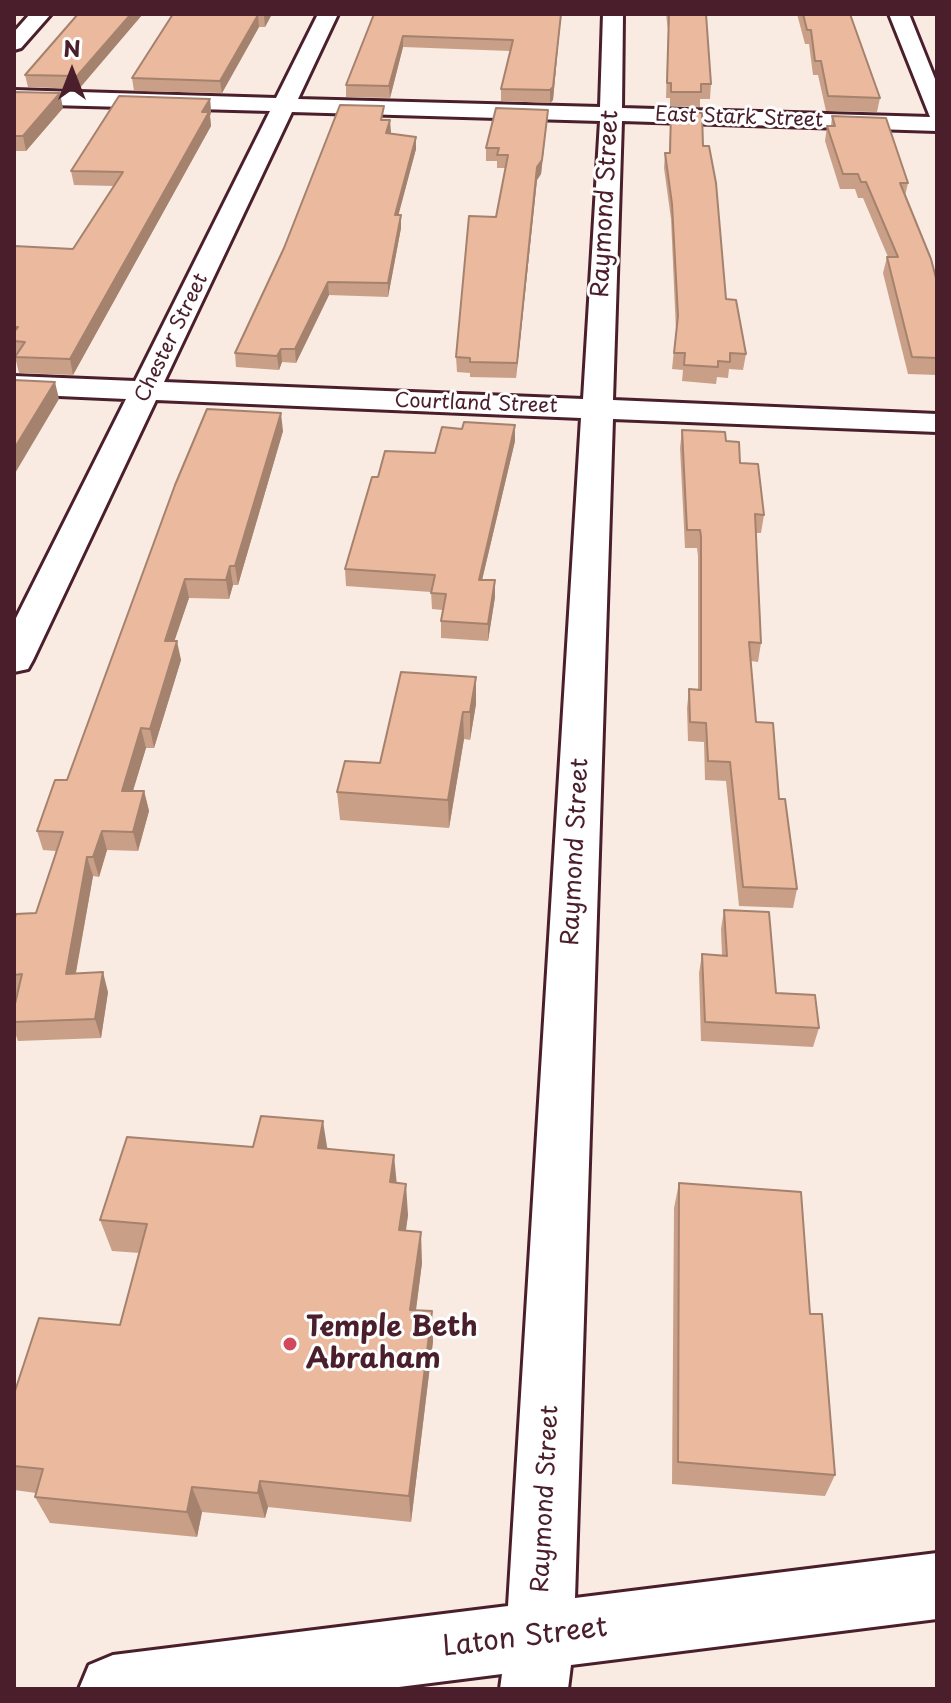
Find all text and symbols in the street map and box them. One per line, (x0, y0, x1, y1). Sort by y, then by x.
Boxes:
text: N (63, 31, 81, 64)
north arrow (32, 32, 112, 112)
street label: East Stark Street (655, 103, 823, 133)
street label: Raymond Street (587, 109, 625, 299)
street label: Chester Street (130, 270, 214, 406)
street label: Courtland Street (394, 389, 558, 419)
street label: Raymond Street (557, 757, 595, 947)
place label: Temple Beth Abraham (306, 1311, 478, 1377)
marker: Temple Beth Abraham (281, 1335, 299, 1353)
street label: Raymond Street (527, 1404, 565, 1594)
street label: Laton Street (440, 1611, 610, 1665)

